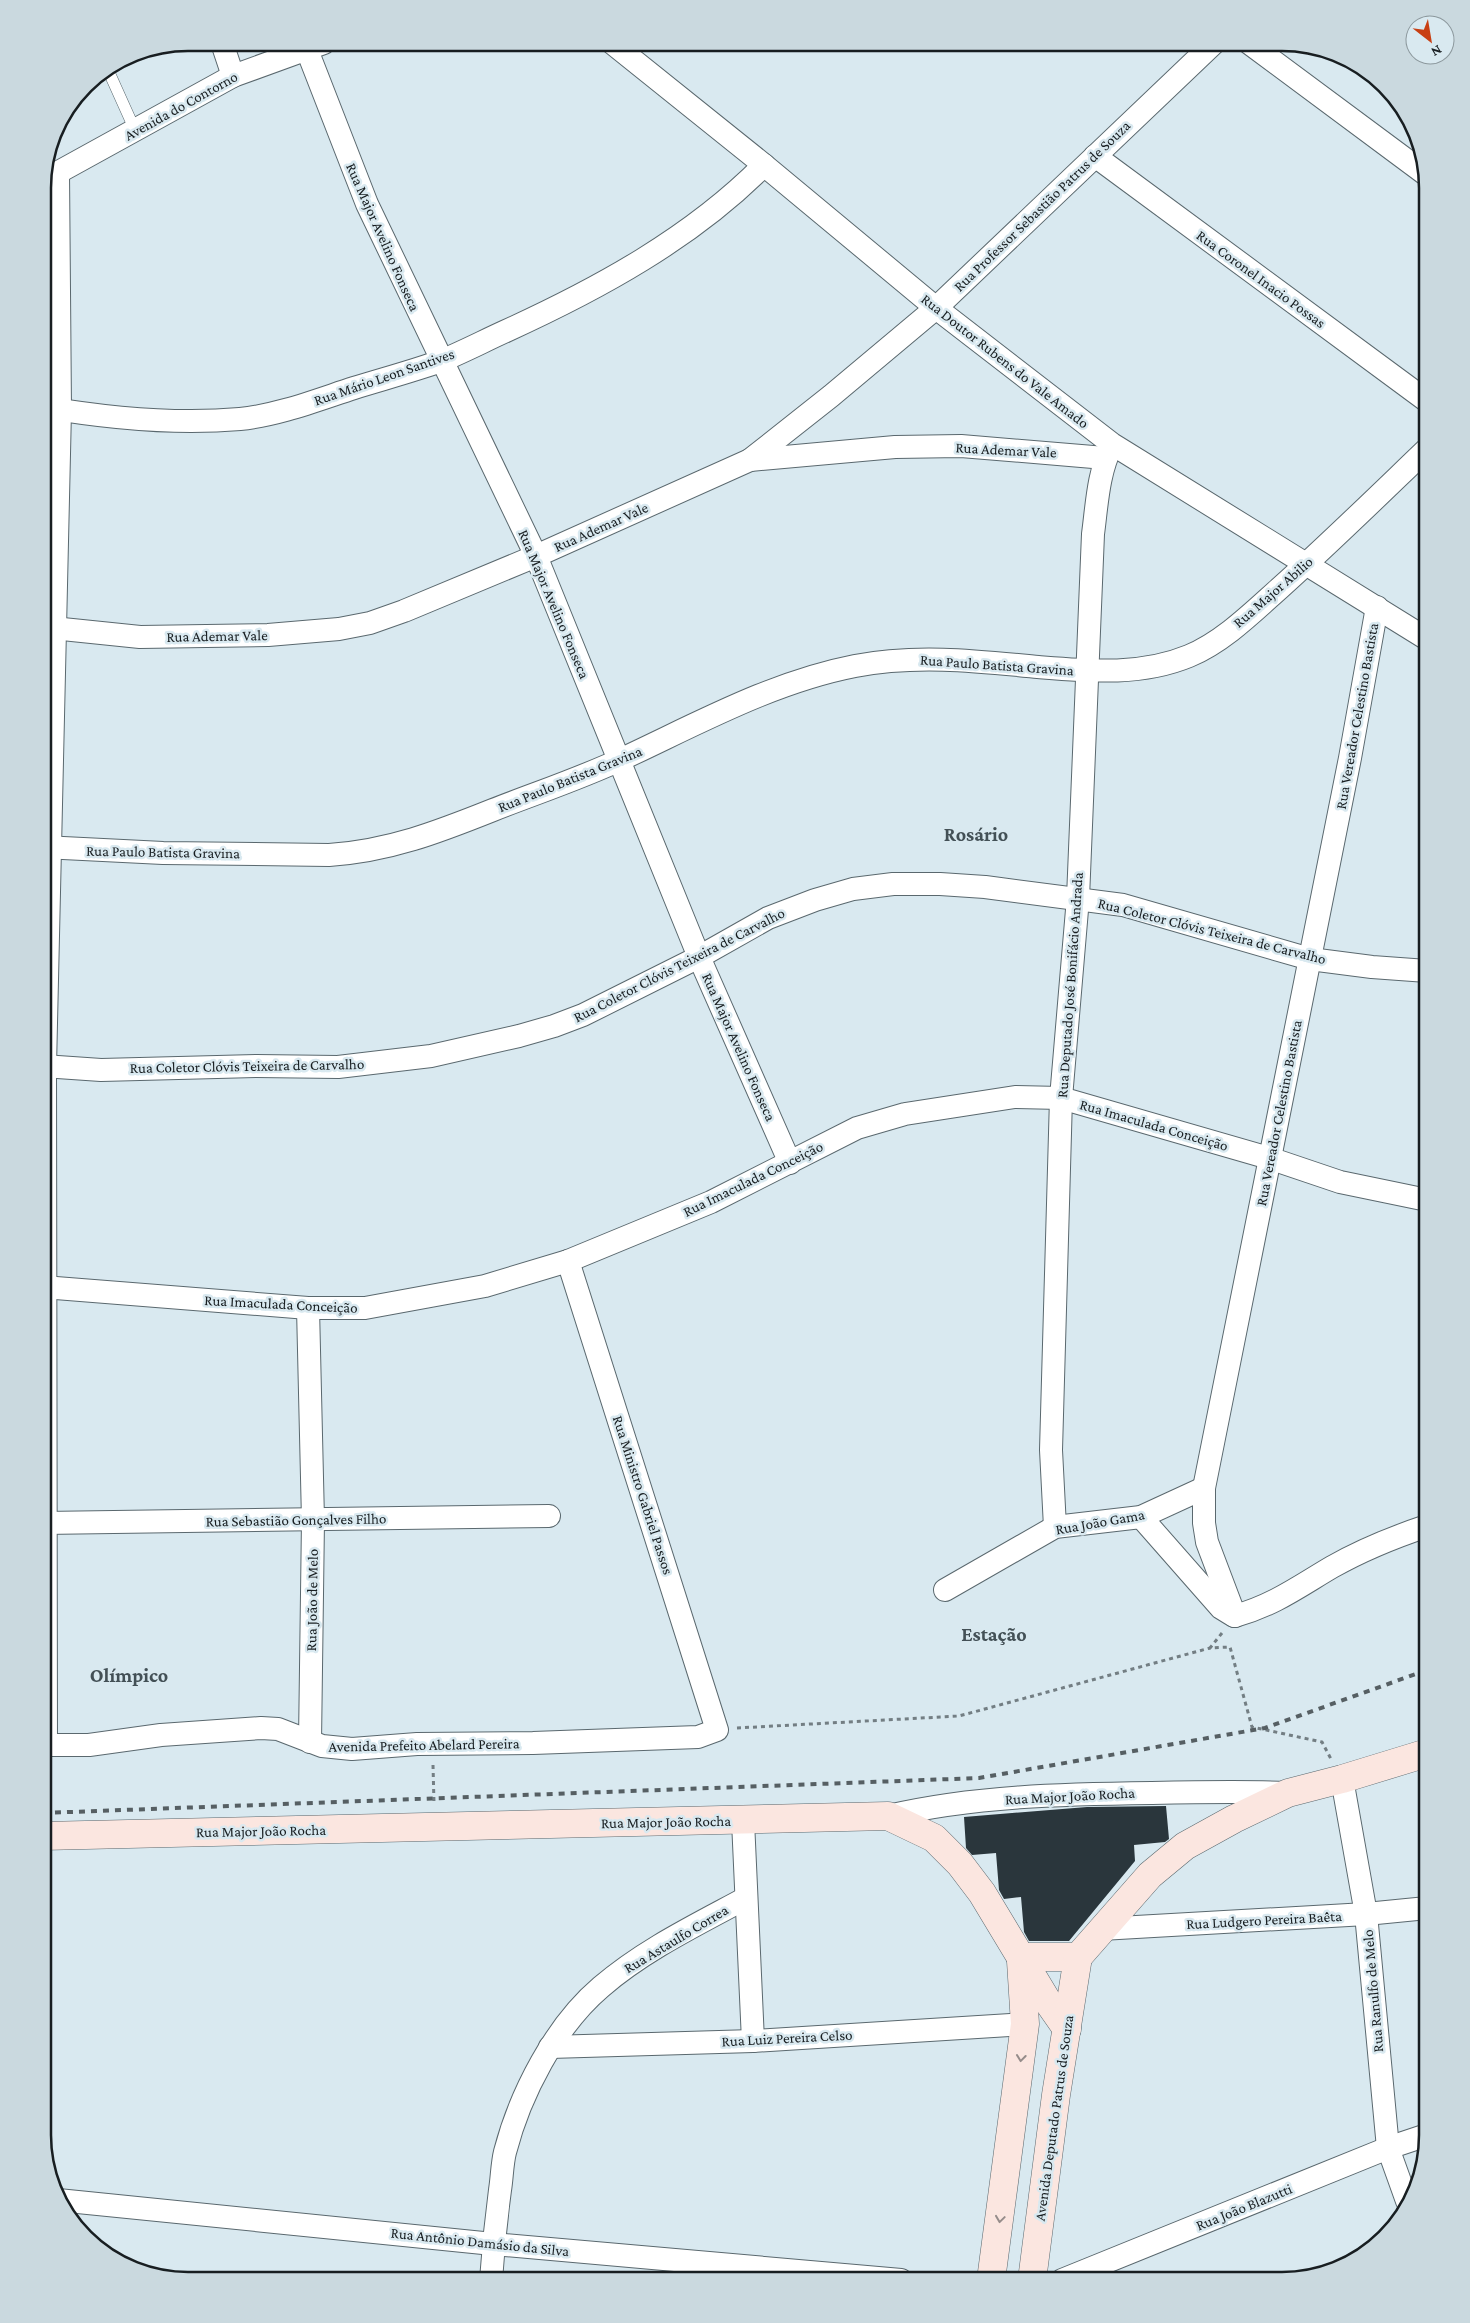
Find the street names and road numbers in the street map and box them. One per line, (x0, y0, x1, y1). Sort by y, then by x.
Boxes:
street label: Avenida do Contorno (122, 68, 240, 144)
street label: Rua Professor Sebastião Patrus de Souza (951, 117, 1133, 295)
street label: Rua Major Avelino Fonseca (342, 160, 423, 314)
street label: Rua Coronel Inacio Possas (1194, 227, 1329, 331)
street label: Rua Doutor Rubens do Vale Amado (918, 291, 1092, 431)
street label: Rua Mário Leon Santives (312, 345, 456, 409)
street label: Rua Ademar Vale (955, 439, 1057, 461)
street label: Rua Ademar Vale (551, 499, 651, 555)
street label: Rua Major Avelino Fonseca (514, 527, 593, 681)
street label: Rua Major Abilio (1230, 553, 1317, 632)
street label: Rua Vereador Celestino Bastista (1333, 621, 1381, 810)
street label: Rua Ademar Vale (166, 627, 268, 645)
street label: Rua Paulo Batista Gravina (920, 652, 1074, 678)
street label: Rua Paulo Batista Gravina (496, 743, 644, 815)
street label: Rua Paulo Batista Gravina (86, 843, 240, 861)
street label: Rua Deputado José Bonifácio Andrada (1054, 872, 1087, 1098)
street label: Rua Coletor Clóvis Teixeira de Carvalho (1096, 895, 1328, 967)
street label: Rua Coletor Clóvis Teixeira de Carvalho (571, 905, 787, 1025)
street label: Rua Major Avelino Fonseca (698, 970, 779, 1124)
street label: Rua Vereador Celestino Bastista (1253, 1019, 1305, 1207)
street label: Rua Coletor Clóvis Teixeira de Carvalho (130, 1056, 364, 1076)
street label: Rua Imaculada Conceição (1078, 1096, 1230, 1155)
street label: Rua Imaculada Conceição (680, 1138, 826, 1221)
street label: Rua Imaculada Conceição (204, 1292, 358, 1317)
street label: Rua Ministro Gabriel Passos (610, 1413, 676, 1577)
street label: Rua João Gama (1054, 1506, 1146, 1539)
street label: Rua Sebastião Gonçalves Filho (205, 1510, 387, 1531)
street label: Rua João de Melo (303, 1549, 322, 1651)
street label: Avenida Prefeito Abelard Pereira (328, 1735, 520, 1755)
street label: Rua Major João Rocha (1005, 1785, 1136, 1808)
street label: Rua Major João Rocha (601, 1813, 731, 1832)
street label: Rua Major João Rocha (196, 1822, 326, 1841)
street label: Rua Astaulfo Correa (621, 1902, 731, 1976)
street label: Rua Ludgero Pereira Baêta (1186, 1908, 1342, 1933)
street label: Rua Ranulfo de Melo (1360, 1929, 1386, 2053)
street label: Avenida Deputado Patrus de Souza (1032, 2014, 1077, 2222)
street label: Rua Luiz Pereira Celso (721, 2027, 853, 2049)
street label: Rua João Blazutti (1194, 2180, 1295, 2234)
street label: Rua Antônio Damásio da Silva (390, 2225, 570, 2259)

